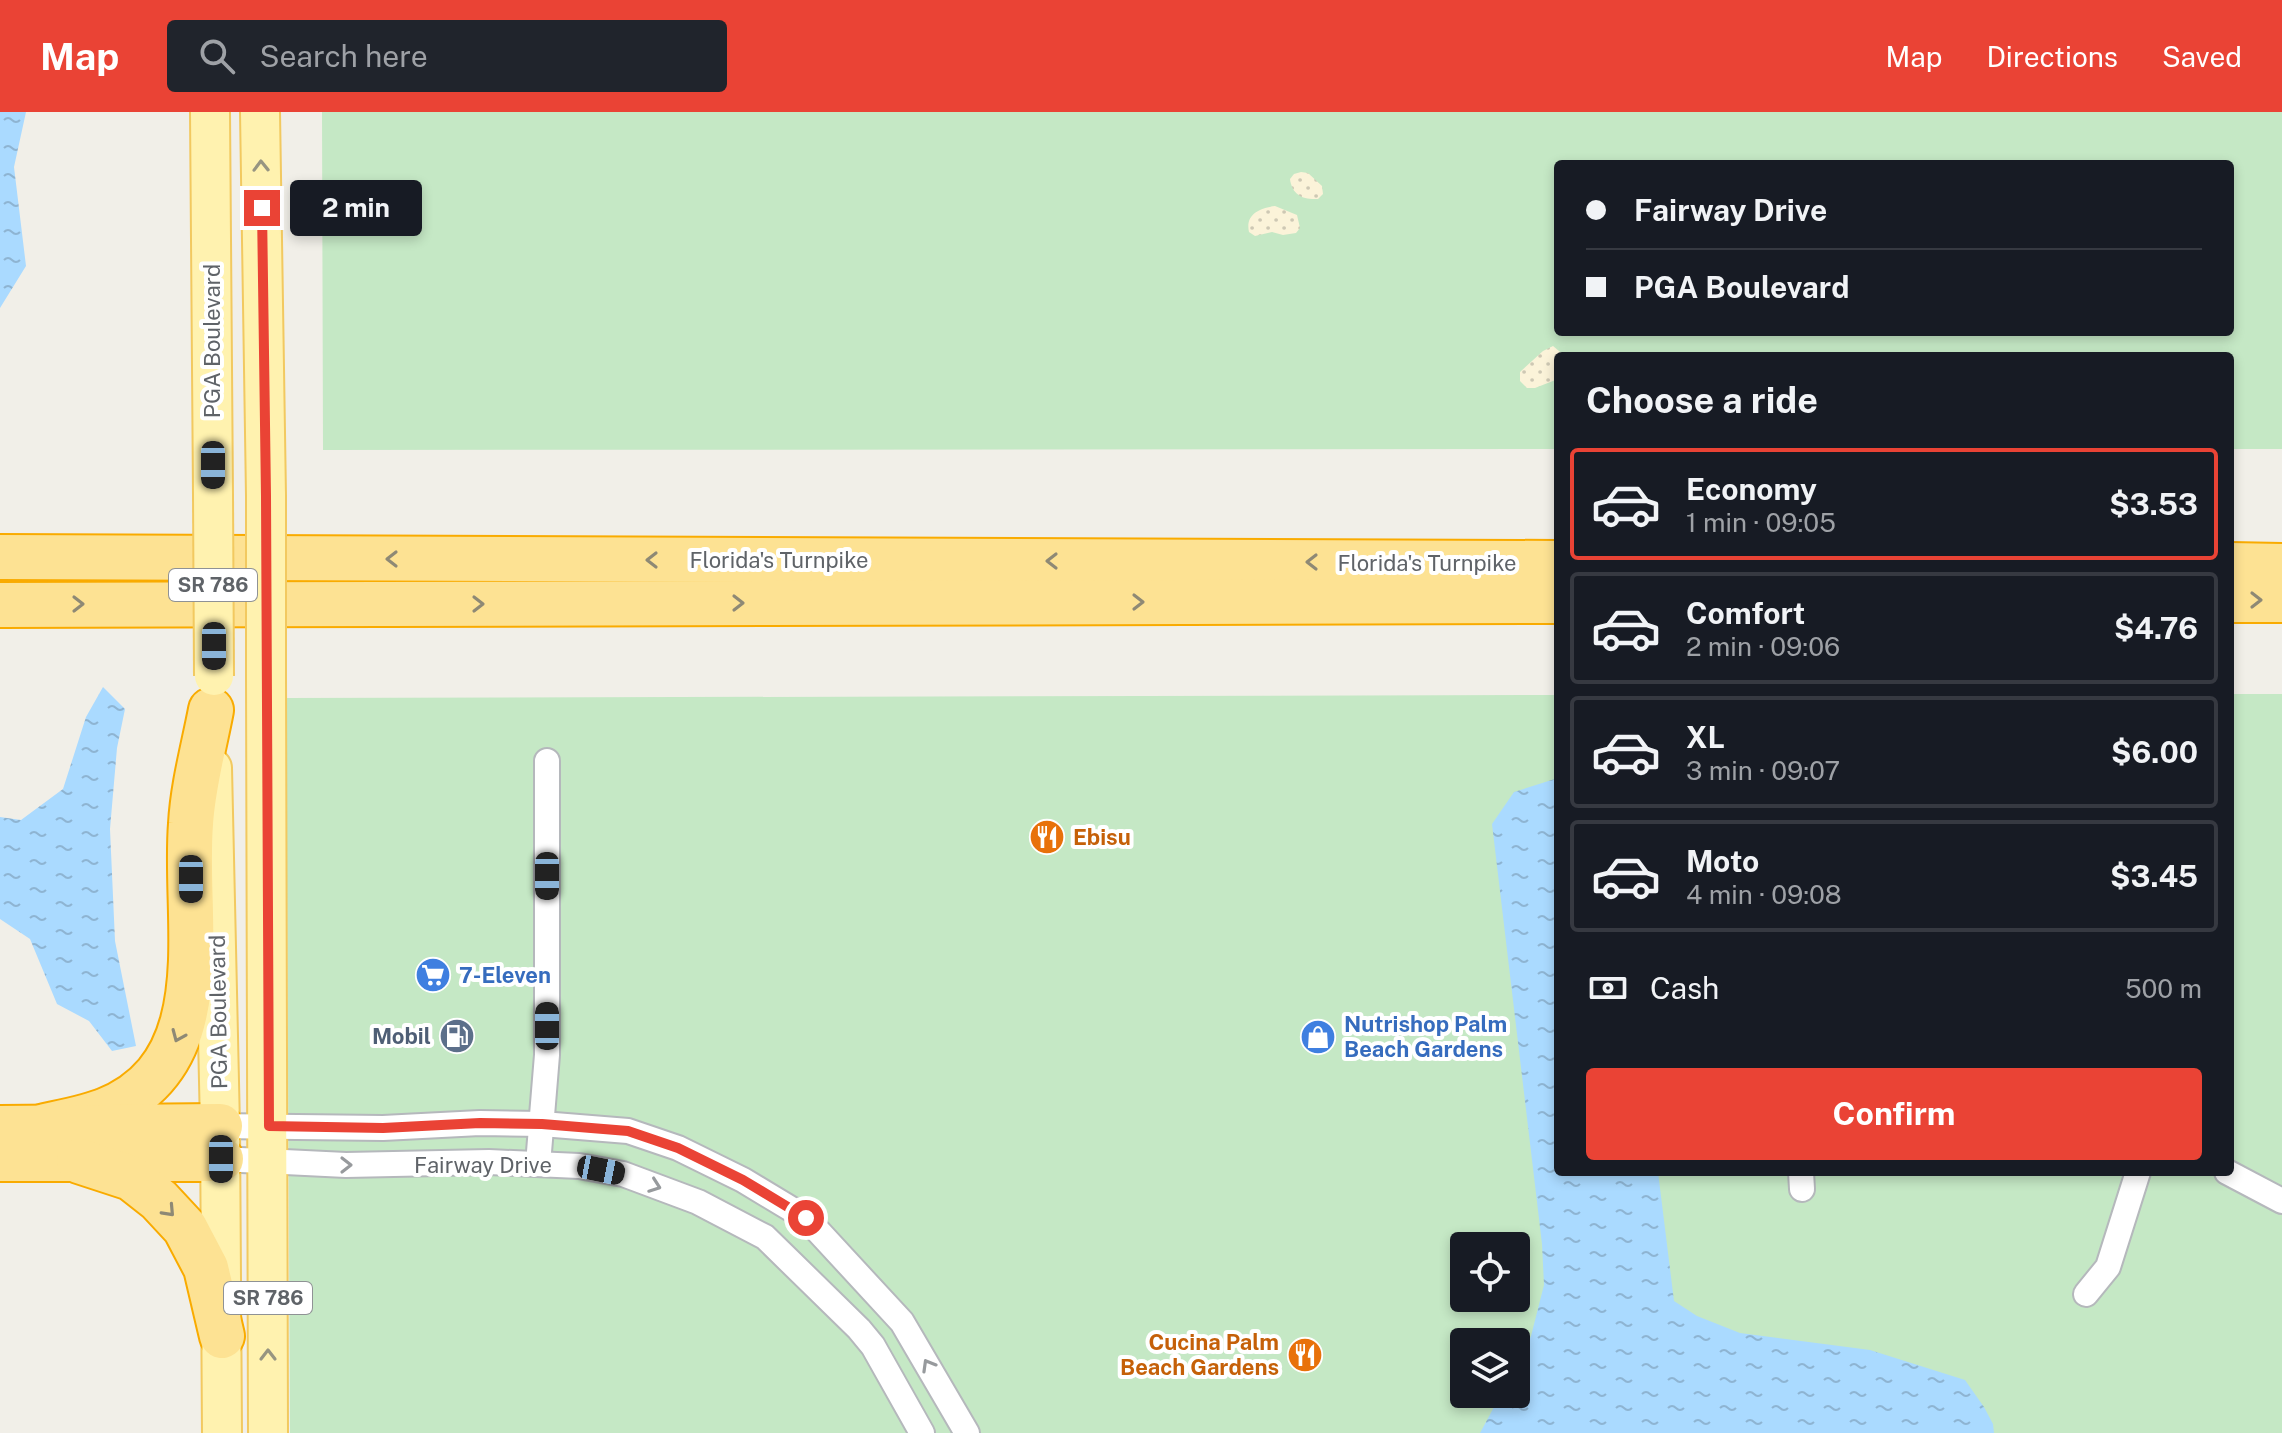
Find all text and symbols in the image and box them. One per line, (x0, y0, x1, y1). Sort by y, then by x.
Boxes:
search box (167, 20, 727, 92)
text: Map (40, 34, 119, 79)
icon: search (195, 34, 239, 78)
text: Search here (259, 38, 428, 74)
text: Map (1886, 40, 1942, 73)
text: Directions (1986, 40, 2118, 73)
text: Saved (2162, 40, 2242, 73)
one-way arrow (252, 159, 270, 172)
callout: 2 min (290, 180, 422, 236)
route end (244, 190, 280, 226)
text: 2 min (322, 192, 390, 223)
text: Fairway Drive (1634, 192, 1827, 228)
street label: PGA Boulevard (199, 264, 225, 418)
text: PGA Boulevard (1634, 269, 1849, 305)
text: Choose a ride (1586, 379, 1818, 421)
car (201, 441, 225, 489)
icon: car (1590, 468, 1662, 540)
text: Economy (1686, 471, 1817, 507)
text: $3.53 (2109, 486, 2198, 522)
text: 1 min · 09:05 (1686, 507, 1836, 538)
street label: Florida's Turnpike (690, 547, 869, 573)
one-way arrow (385, 550, 398, 568)
street label: Florida's Turnpike (1338, 550, 1517, 576)
one-way arrow (645, 551, 658, 569)
one-way arrow (1045, 552, 1058, 570)
one-way arrow (1305, 553, 1318, 571)
road number: SR 786 (169, 569, 257, 601)
one-way arrow (2250, 591, 2263, 609)
icon: car (1590, 592, 1662, 664)
one-way arrow (1132, 593, 1145, 611)
one-way arrow (732, 594, 745, 612)
one-way arrow (472, 595, 485, 613)
text: Comfort (1686, 595, 1805, 631)
one-way arrow (72, 596, 85, 613)
text: $4.76 (2114, 610, 2198, 646)
car (202, 622, 226, 670)
text: 2 min · 09:06 (1686, 631, 1840, 662)
icon: car (1590, 716, 1662, 788)
text: XL (1686, 719, 1725, 755)
text: $6.00 (2111, 734, 2198, 770)
text: 3 min · 09:07 (1686, 755, 1840, 786)
restaurant icon: Ebisu (1028, 818, 1066, 856)
place label: Ebisu (1073, 824, 1131, 850)
icon: car (1590, 840, 1662, 912)
text: Moto (1686, 843, 1759, 879)
car (535, 852, 559, 900)
car (179, 855, 203, 903)
text: $3.45 (2110, 858, 2198, 894)
text: 4 min · 09:08 (1686, 879, 1842, 910)
street label: PGA Boulevard (204, 935, 232, 1089)
supermarket icon: 7-Eleven (414, 956, 452, 994)
place label: 7-Eleven (459, 962, 551, 988)
icon: cash (1586, 966, 1630, 1010)
text: Cash (1650, 970, 1719, 1006)
text: 500 m (2125, 973, 2202, 1004)
car (535, 1002, 559, 1050)
place label: Nutrishop Palm Beach Gardens (1344, 1011, 1507, 1062)
fuel station icon: Mobil (438, 1017, 476, 1055)
shop icon: Nutrishop Palm Beach Gardens (1299, 1018, 1337, 1056)
place label: Mobil (372, 1023, 431, 1049)
one-way arrow (171, 1028, 188, 1042)
button: Confirm (1586, 1068, 2202, 1160)
car (209, 1135, 233, 1183)
street label: Fairway Drive (414, 1152, 552, 1178)
car (575, 1154, 627, 1186)
one-way arrow (340, 1156, 353, 1174)
one-way arrow (647, 1176, 661, 1193)
route start (788, 1200, 824, 1236)
one-way arrow (160, 1202, 175, 1216)
map controls (1450, 1232, 1530, 1408)
button: locate (1450, 1232, 1530, 1312)
road number: SR 786 (224, 1282, 312, 1314)
button: layers (1450, 1328, 1530, 1408)
place label: Cucina Palm Beach Gardens (1120, 1329, 1279, 1380)
restaurant icon: Cucina Palm Beach Gardens (1286, 1336, 1324, 1374)
one-way arrow (259, 1348, 277, 1361)
one-way arrow (922, 1360, 938, 1374)

